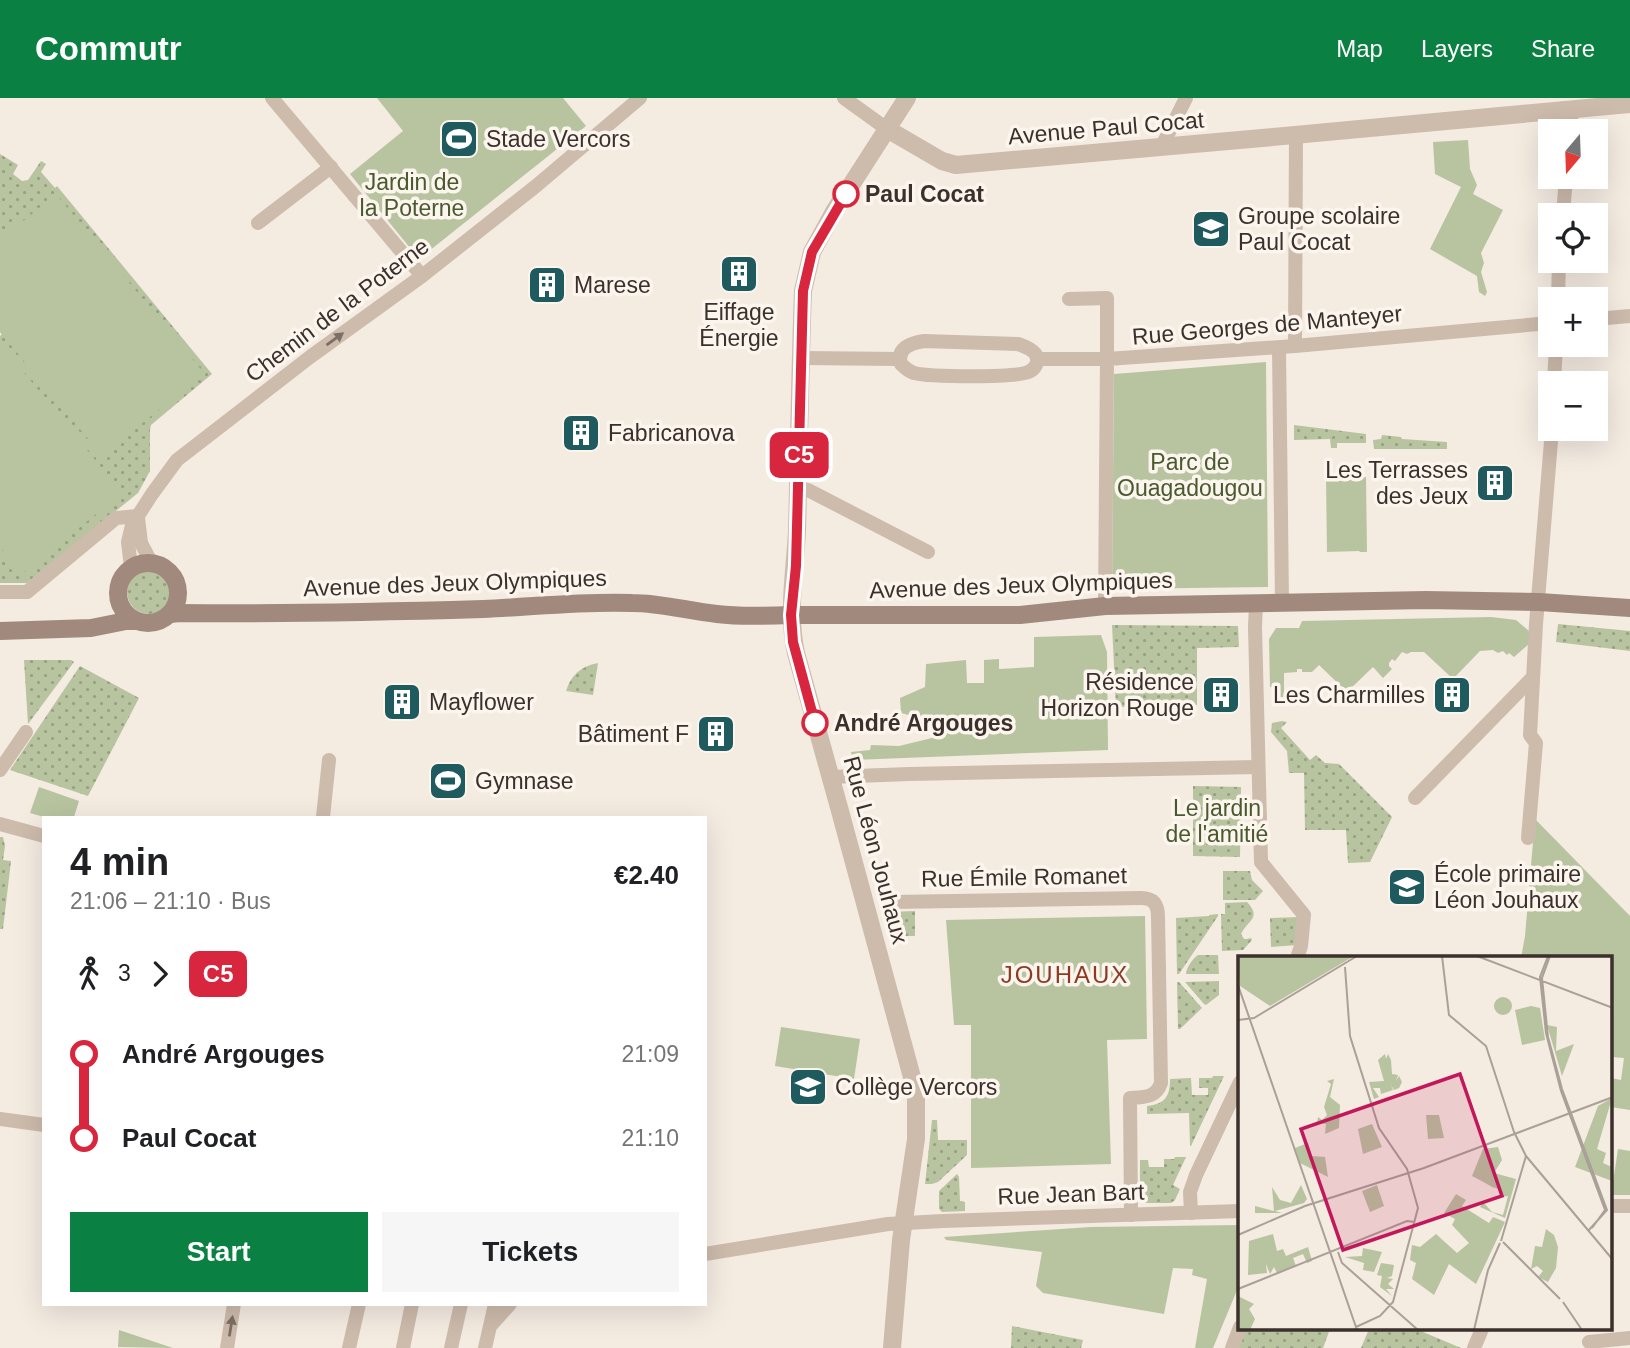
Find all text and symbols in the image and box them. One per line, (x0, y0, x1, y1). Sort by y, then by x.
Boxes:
text: Commutr (35, 30, 182, 67)
text: Map (1336, 35, 1383, 62)
text: Layers (1421, 35, 1493, 62)
text: Share (1531, 35, 1595, 62)
street label: Avenue Paul Cocat (1007, 106, 1206, 150)
sports icon: Stade Vercors (438, 118, 480, 160)
north arrow (1538, 119, 1608, 189)
map controls (1538, 119, 1608, 441)
place label: Stade Vercors (486, 126, 630, 152)
park label: Jardin de la Poterne (360, 169, 464, 221)
marker: Paul Cocat (833, 181, 859, 207)
place label: Paul Cocat (865, 181, 984, 207)
place label: Groupe scolaire Paul Cocat (1238, 203, 1400, 255)
button: locate (1538, 203, 1608, 273)
school or university icon: Groupe scolaire Paul Cocat (1190, 208, 1232, 250)
street label: Chemin de la Poterne (240, 233, 434, 387)
building icon: Eiffage Énergie (718, 253, 760, 295)
building icon: Marese (526, 264, 568, 306)
place label: Marese (574, 272, 651, 298)
button: + (1538, 287, 1608, 357)
place label: Eiffage Énergie (699, 299, 779, 351)
street label: Rue Georges de Manteyer (1131, 300, 1403, 350)
one-way arrow (326, 333, 344, 347)
button: − (1538, 371, 1608, 441)
building icon: Fabricanova (560, 412, 602, 454)
place label: Fabricanova (608, 420, 735, 446)
line badge: C5 (768, 432, 830, 478)
text: C5 (784, 441, 814, 468)
park label: Parc de Ouagadougou (1117, 449, 1263, 501)
place label: Les Terrasses des Jeux (1325, 457, 1468, 509)
building icon: Les Terrasses des Jeux (1474, 462, 1516, 504)
street label: Avenue des Jeux Olympiques (303, 565, 607, 601)
street label: Avenue des Jeux Olympiques (869, 567, 1173, 603)
place label: Résidence Horizon Rouge (1041, 669, 1194, 721)
building icon: Résidence Horizon Rouge (1200, 674, 1242, 716)
building icon: Les Charmilles (1431, 674, 1473, 716)
building icon: Mayflower (381, 681, 423, 723)
place label: Les Charmilles (1273, 682, 1425, 708)
place label: Mayflower (429, 689, 534, 715)
marker: André Argouges (802, 710, 828, 736)
place label: André Argouges (834, 710, 1013, 736)
building icon: Bâtiment F (695, 713, 737, 755)
place label: Bâtiment F (578, 721, 689, 747)
street label: Rue Léon Jouhaux (838, 753, 914, 947)
sports icon: Gymnase (427, 760, 469, 802)
place label: Gymnase (475, 768, 573, 794)
park label: Le jardin de l'amitié (1166, 795, 1268, 847)
text: 4 min (70, 841, 169, 883)
text: €2.40 (614, 860, 679, 890)
place label: École primaire Léon Jouhaux (1434, 861, 1581, 913)
street label: Rue Émile Romanet (921, 862, 1128, 892)
school or university icon: École primaire Léon Jouhaux (1386, 866, 1428, 908)
text: 21:06 – 21:10 · Bus (70, 888, 271, 914)
icon: walk (70, 955, 108, 993)
icon: forward (141, 955, 179, 993)
inset map (1238, 956, 1612, 1330)
text: 3 (118, 960, 131, 986)
text: C5 (203, 960, 233, 987)
district label: JOUHAUX (1001, 961, 1129, 988)
text: André Argouges (122, 1039, 325, 1069)
text: 21:09 (621, 1041, 679, 1067)
school or university icon: Collège Vercors (787, 1066, 829, 1108)
place label: Collège Vercors (835, 1074, 997, 1100)
text: Paul Cocat (122, 1123, 256, 1153)
text: 21:10 (621, 1125, 679, 1151)
street label: Rue Jean Bart (997, 1178, 1146, 1210)
button: Start (70, 1212, 368, 1292)
button: Tickets (382, 1212, 679, 1292)
one-way arrow (226, 1315, 237, 1337)

